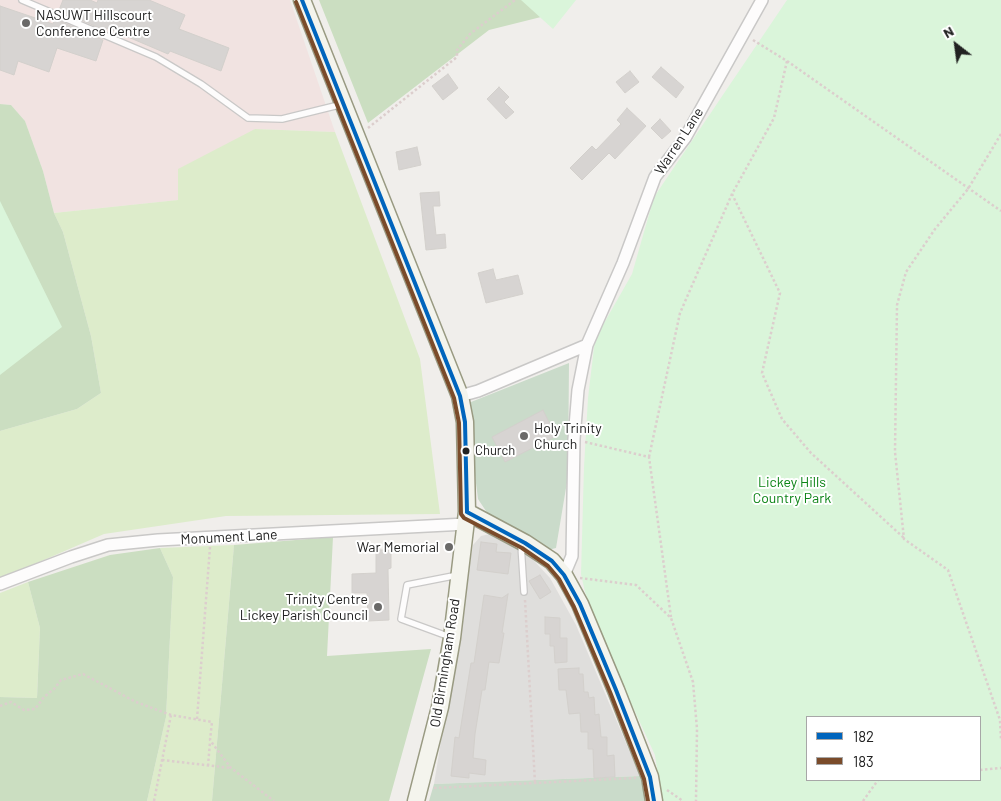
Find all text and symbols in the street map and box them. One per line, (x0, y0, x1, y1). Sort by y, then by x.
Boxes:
place label: NASUWT Hillscourt Conference Centre (36, 7, 152, 40)
marker: NASUWT Hillscourt Conference Centre (20, 17, 32, 29)
north arrow (931, 20, 981, 70)
text: N (940, 22, 957, 41)
street label: Warren Lane (651, 104, 707, 178)
place label: Holy Trinity Church (534, 420, 602, 452)
marker: Holy Trinity Church (518, 430, 530, 442)
place label: Church (475, 443, 515, 459)
marker: Church (461, 446, 471, 456)
park label: Lickey Hills Country Park (753, 474, 831, 507)
street label: Monument Lane (180, 526, 278, 548)
place label: War Memorial (357, 539, 439, 555)
marker: War Memorial (443, 541, 455, 553)
place label: Trinity Centre Lickey Parish Council (240, 591, 368, 624)
street label: Old Birmingham Road (427, 597, 463, 729)
marker: Trinity Centre Lickey Parish Council (372, 601, 384, 613)
legend (806, 716, 981, 781)
text: 182 (853, 727, 874, 745)
text: 183 (853, 752, 874, 770)

